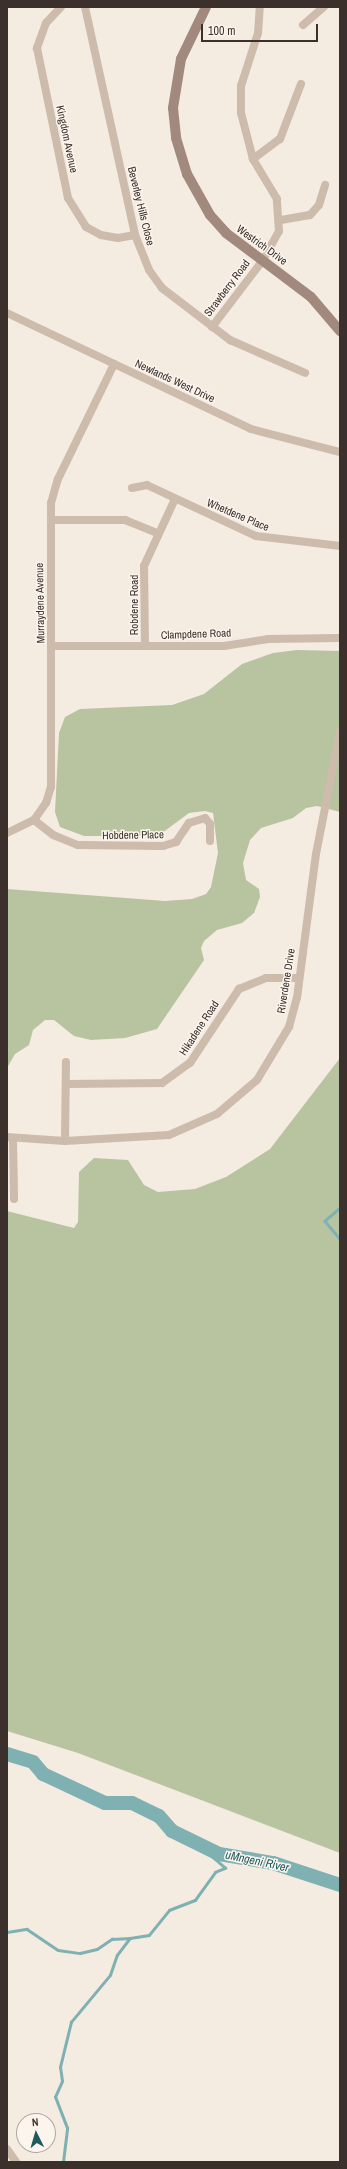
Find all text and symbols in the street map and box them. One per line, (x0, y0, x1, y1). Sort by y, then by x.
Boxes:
scale bar (203, 16, 320, 42)
text: 100 m (208, 23, 235, 39)
street label: Kingdom Avenue (53, 104, 81, 174)
street label: Beverley Hills Close (125, 165, 157, 247)
street label: Westrich Drive (234, 222, 290, 268)
street label: Strawberry Road (201, 257, 253, 319)
street label: Newlands West Drive (133, 357, 217, 405)
street label: Whetdene Place (205, 496, 271, 534)
street label: Murraydene Avenue (33, 562, 47, 644)
street label: Robdene Road (127, 575, 141, 635)
street label: Clampdene Road (161, 626, 231, 642)
street label: Hobdene Place (102, 828, 164, 842)
street label: Riverdene Drive (274, 948, 298, 1014)
street label: Hikadene Road (176, 998, 222, 1058)
water label: uMngeni River (224, 1848, 290, 1876)
north arrow (16, 2113, 56, 2153)
text: N (31, 2115, 39, 2129)

